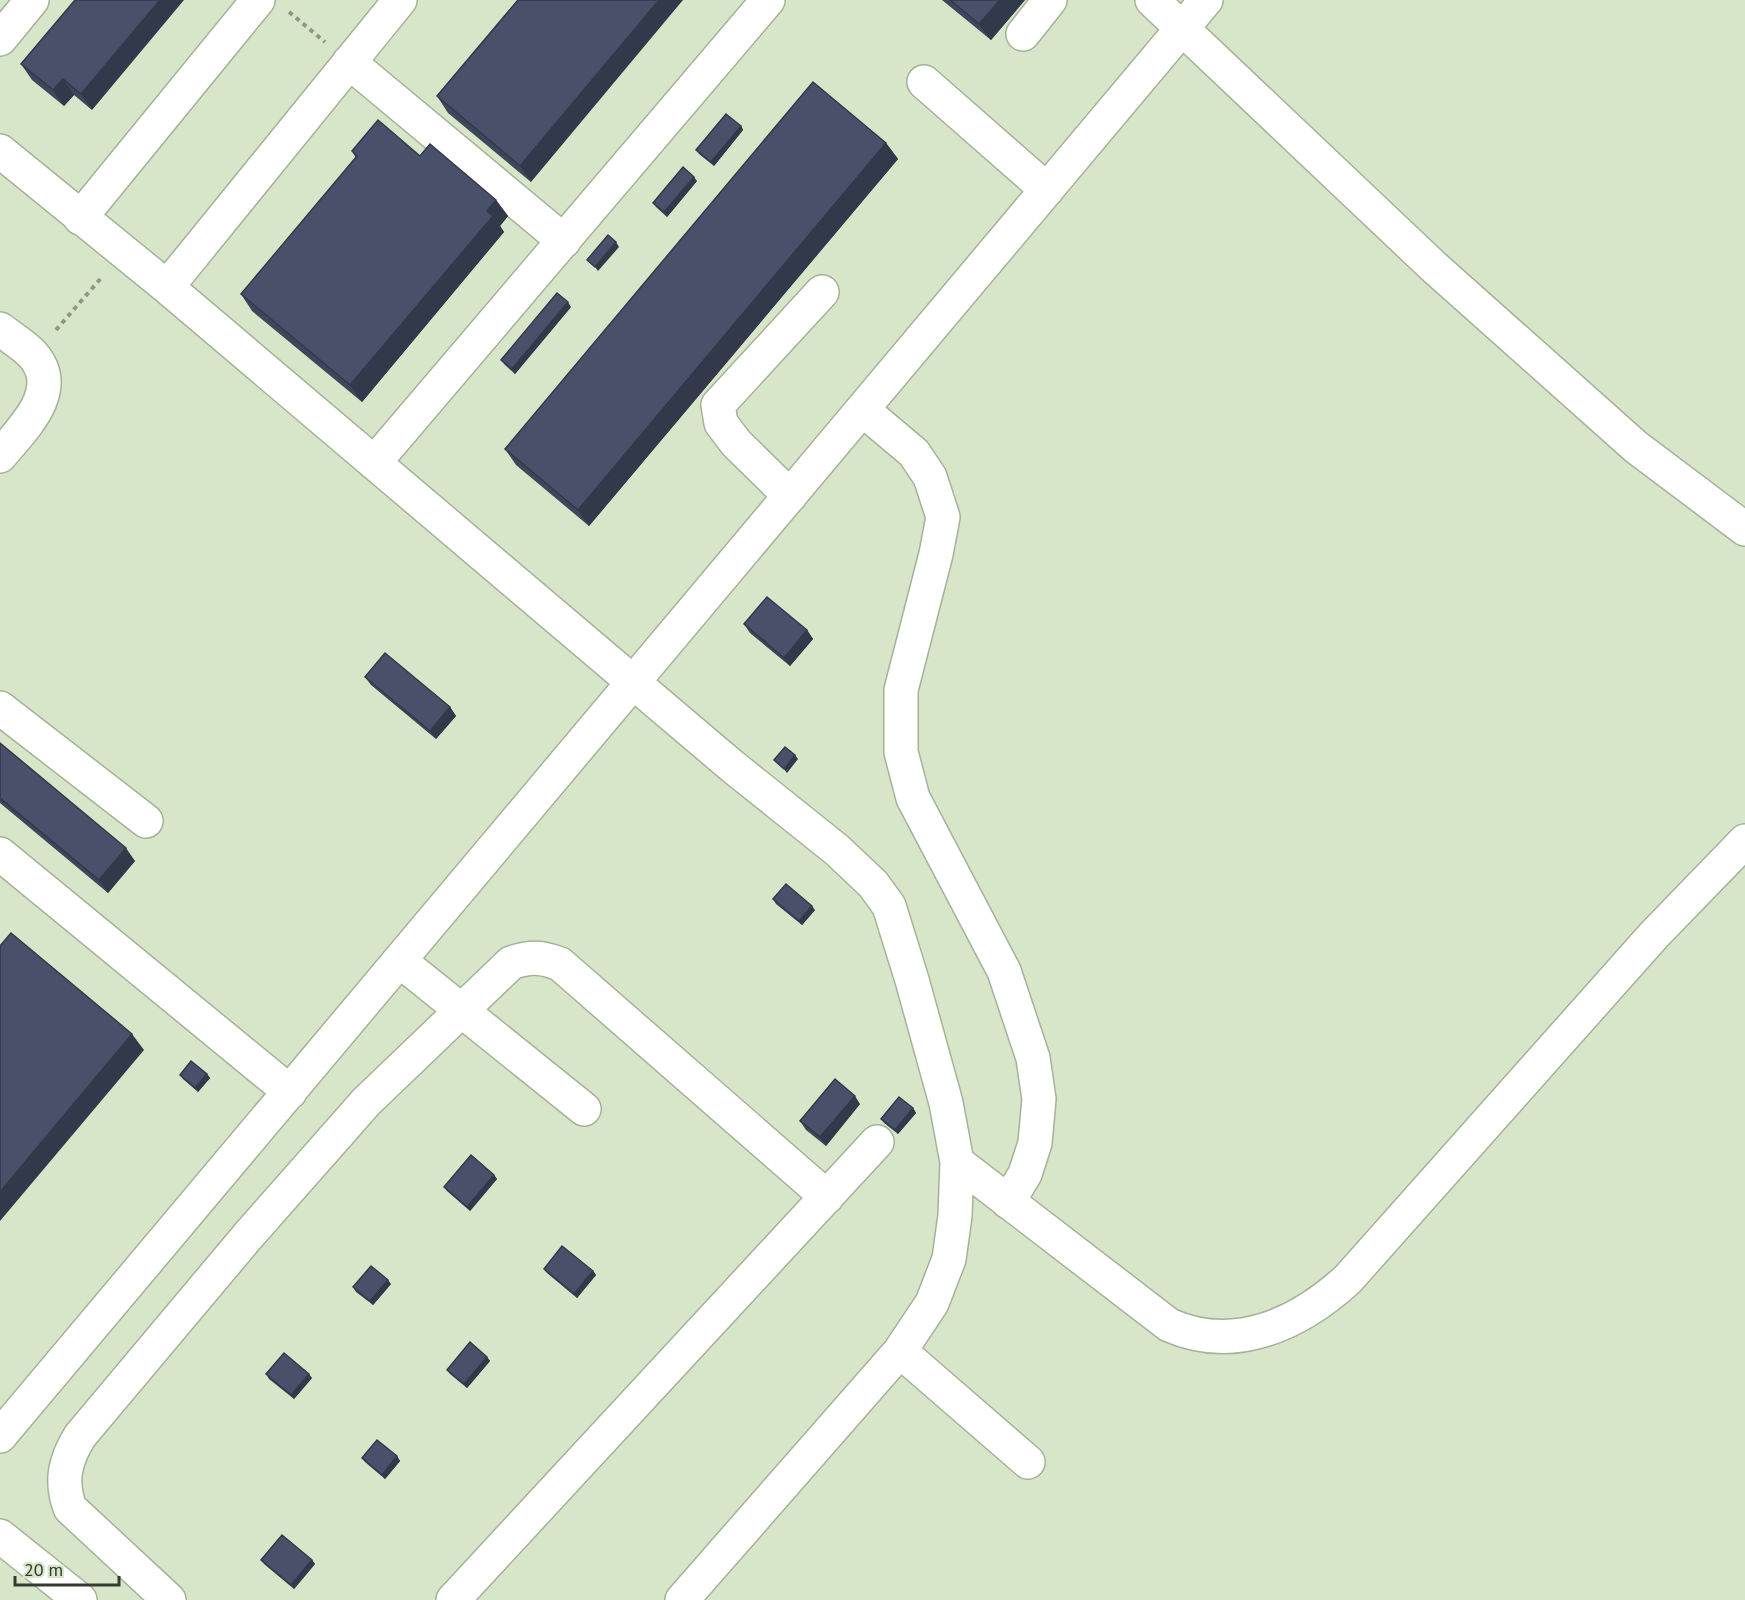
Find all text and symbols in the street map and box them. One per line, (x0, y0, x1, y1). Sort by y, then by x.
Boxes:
scale bar (15, 1549, 118, 1587)
text: 20 m (24, 1558, 63, 1581)

